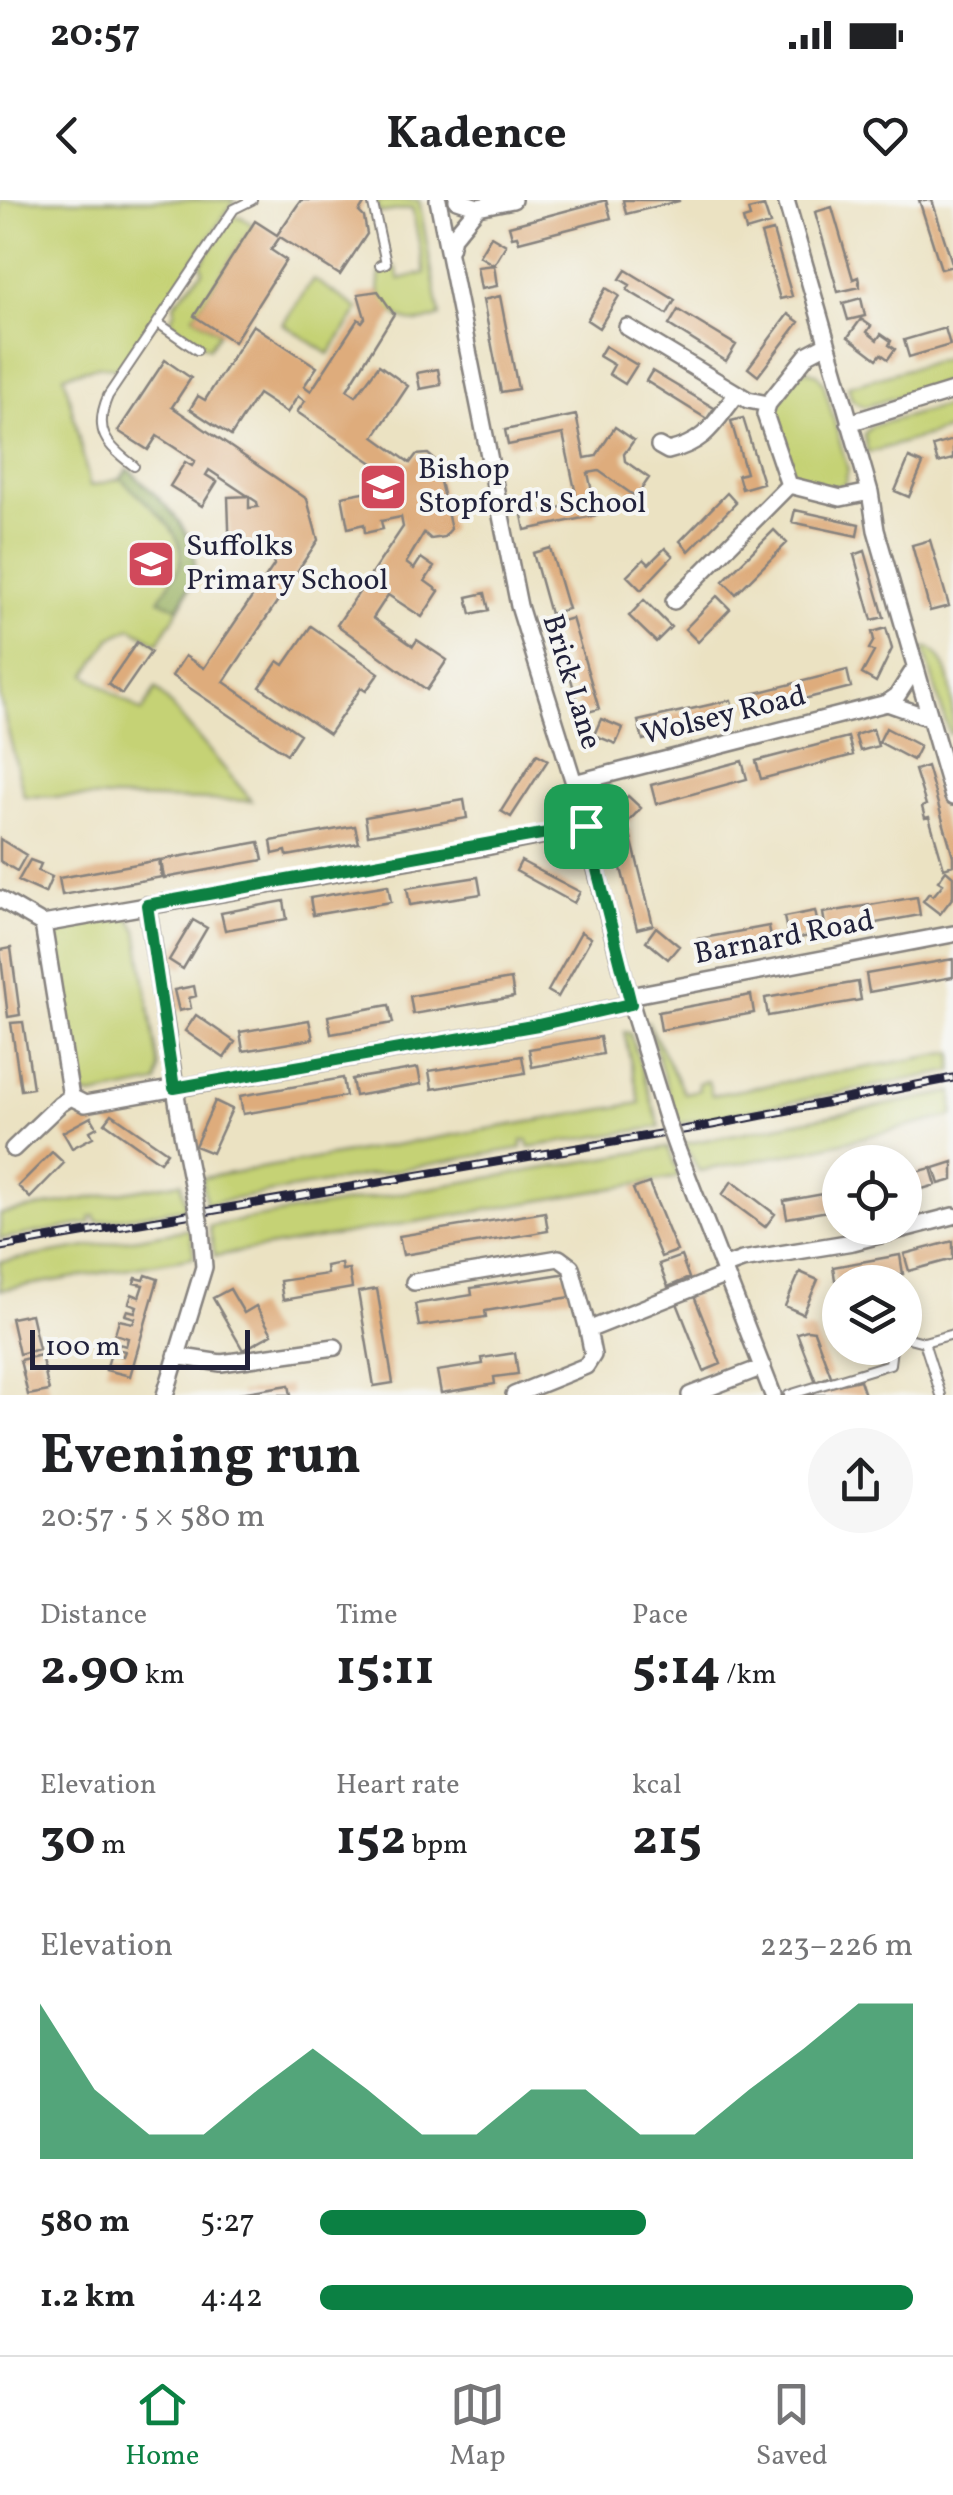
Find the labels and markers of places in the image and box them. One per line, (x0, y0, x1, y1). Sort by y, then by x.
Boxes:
place label: Bishop Stopford's School (418, 449, 646, 525)
school or university icon: Bishop Stopford's School (357, 461, 409, 513)
place label: Suffolks Primary School (186, 526, 388, 602)
school or university icon: Suffolks Primary School (125, 538, 177, 590)
pin (544, 784, 629, 869)

